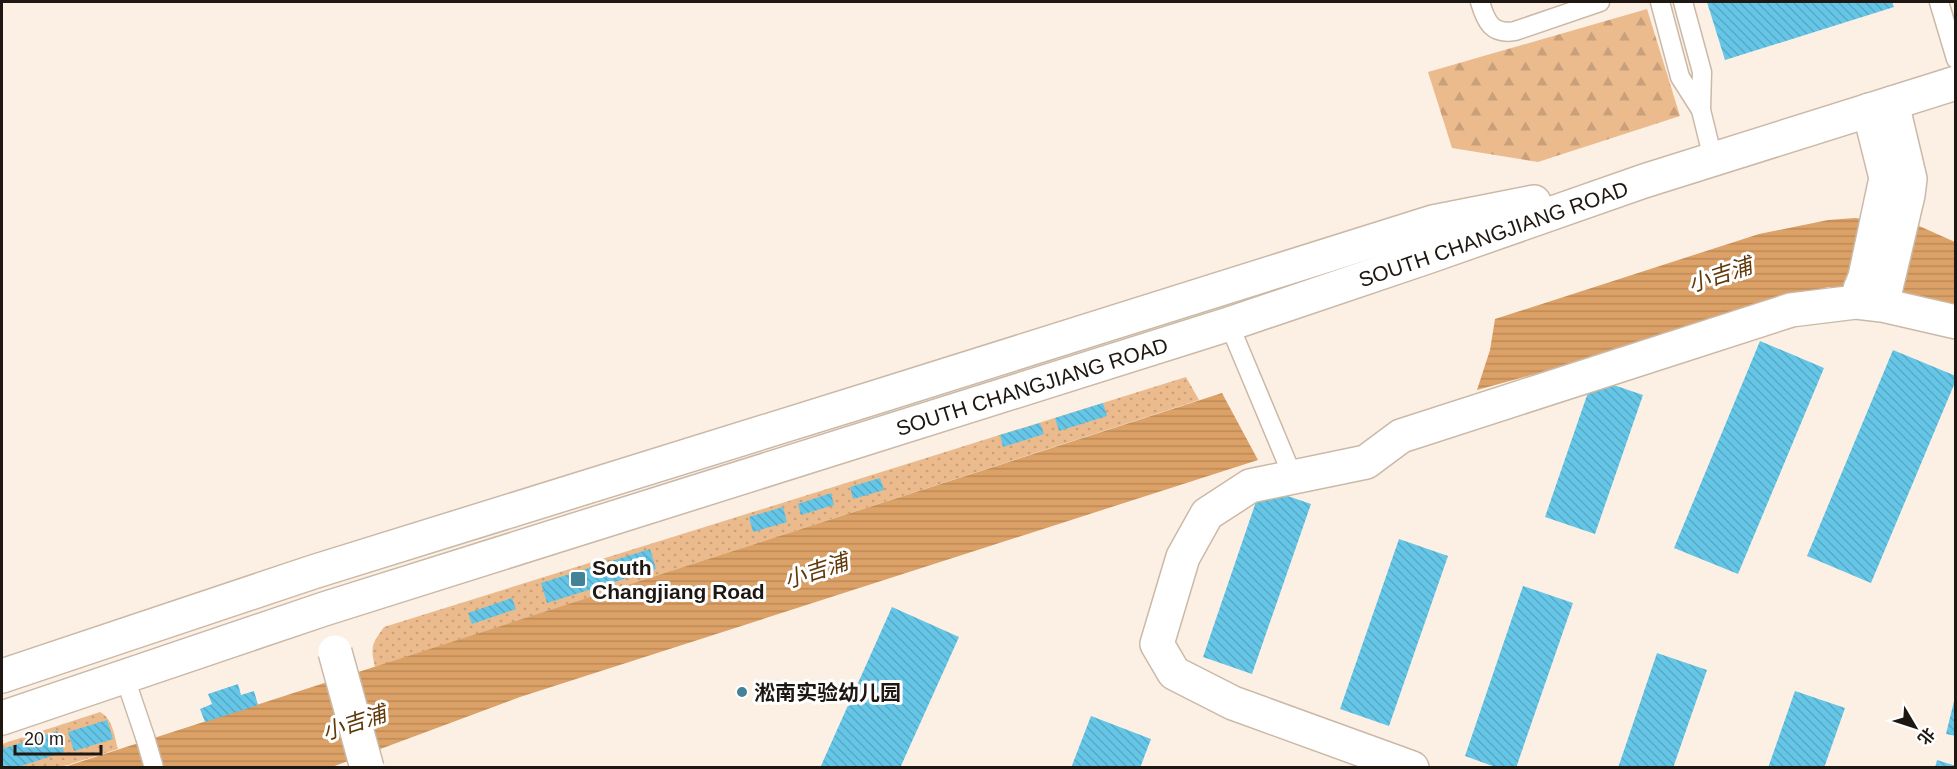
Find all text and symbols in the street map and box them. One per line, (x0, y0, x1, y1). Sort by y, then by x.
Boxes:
street label: SOUTH CHANGJIANG ROAD (1355, 176, 1631, 291)
water label: 小吉浦 (1685, 252, 1758, 297)
street label: SOUTH CHANGJIANG ROAD (893, 333, 1171, 440)
water label: 小吉浦 (781, 548, 854, 593)
place label: South Changjiang Road (592, 556, 765, 603)
marker: South Changjiang Road (569, 570, 587, 588)
place label: 淞南实验幼儿园 (754, 681, 901, 704)
marker: 淞南实验幼儿园 (735, 685, 749, 699)
north arrow (1885, 697, 1945, 757)
water label: 小吉浦 (319, 700, 392, 745)
scale bar (15, 718, 100, 756)
text: 北 (1915, 725, 1938, 748)
text: 20 m (24, 729, 64, 749)

